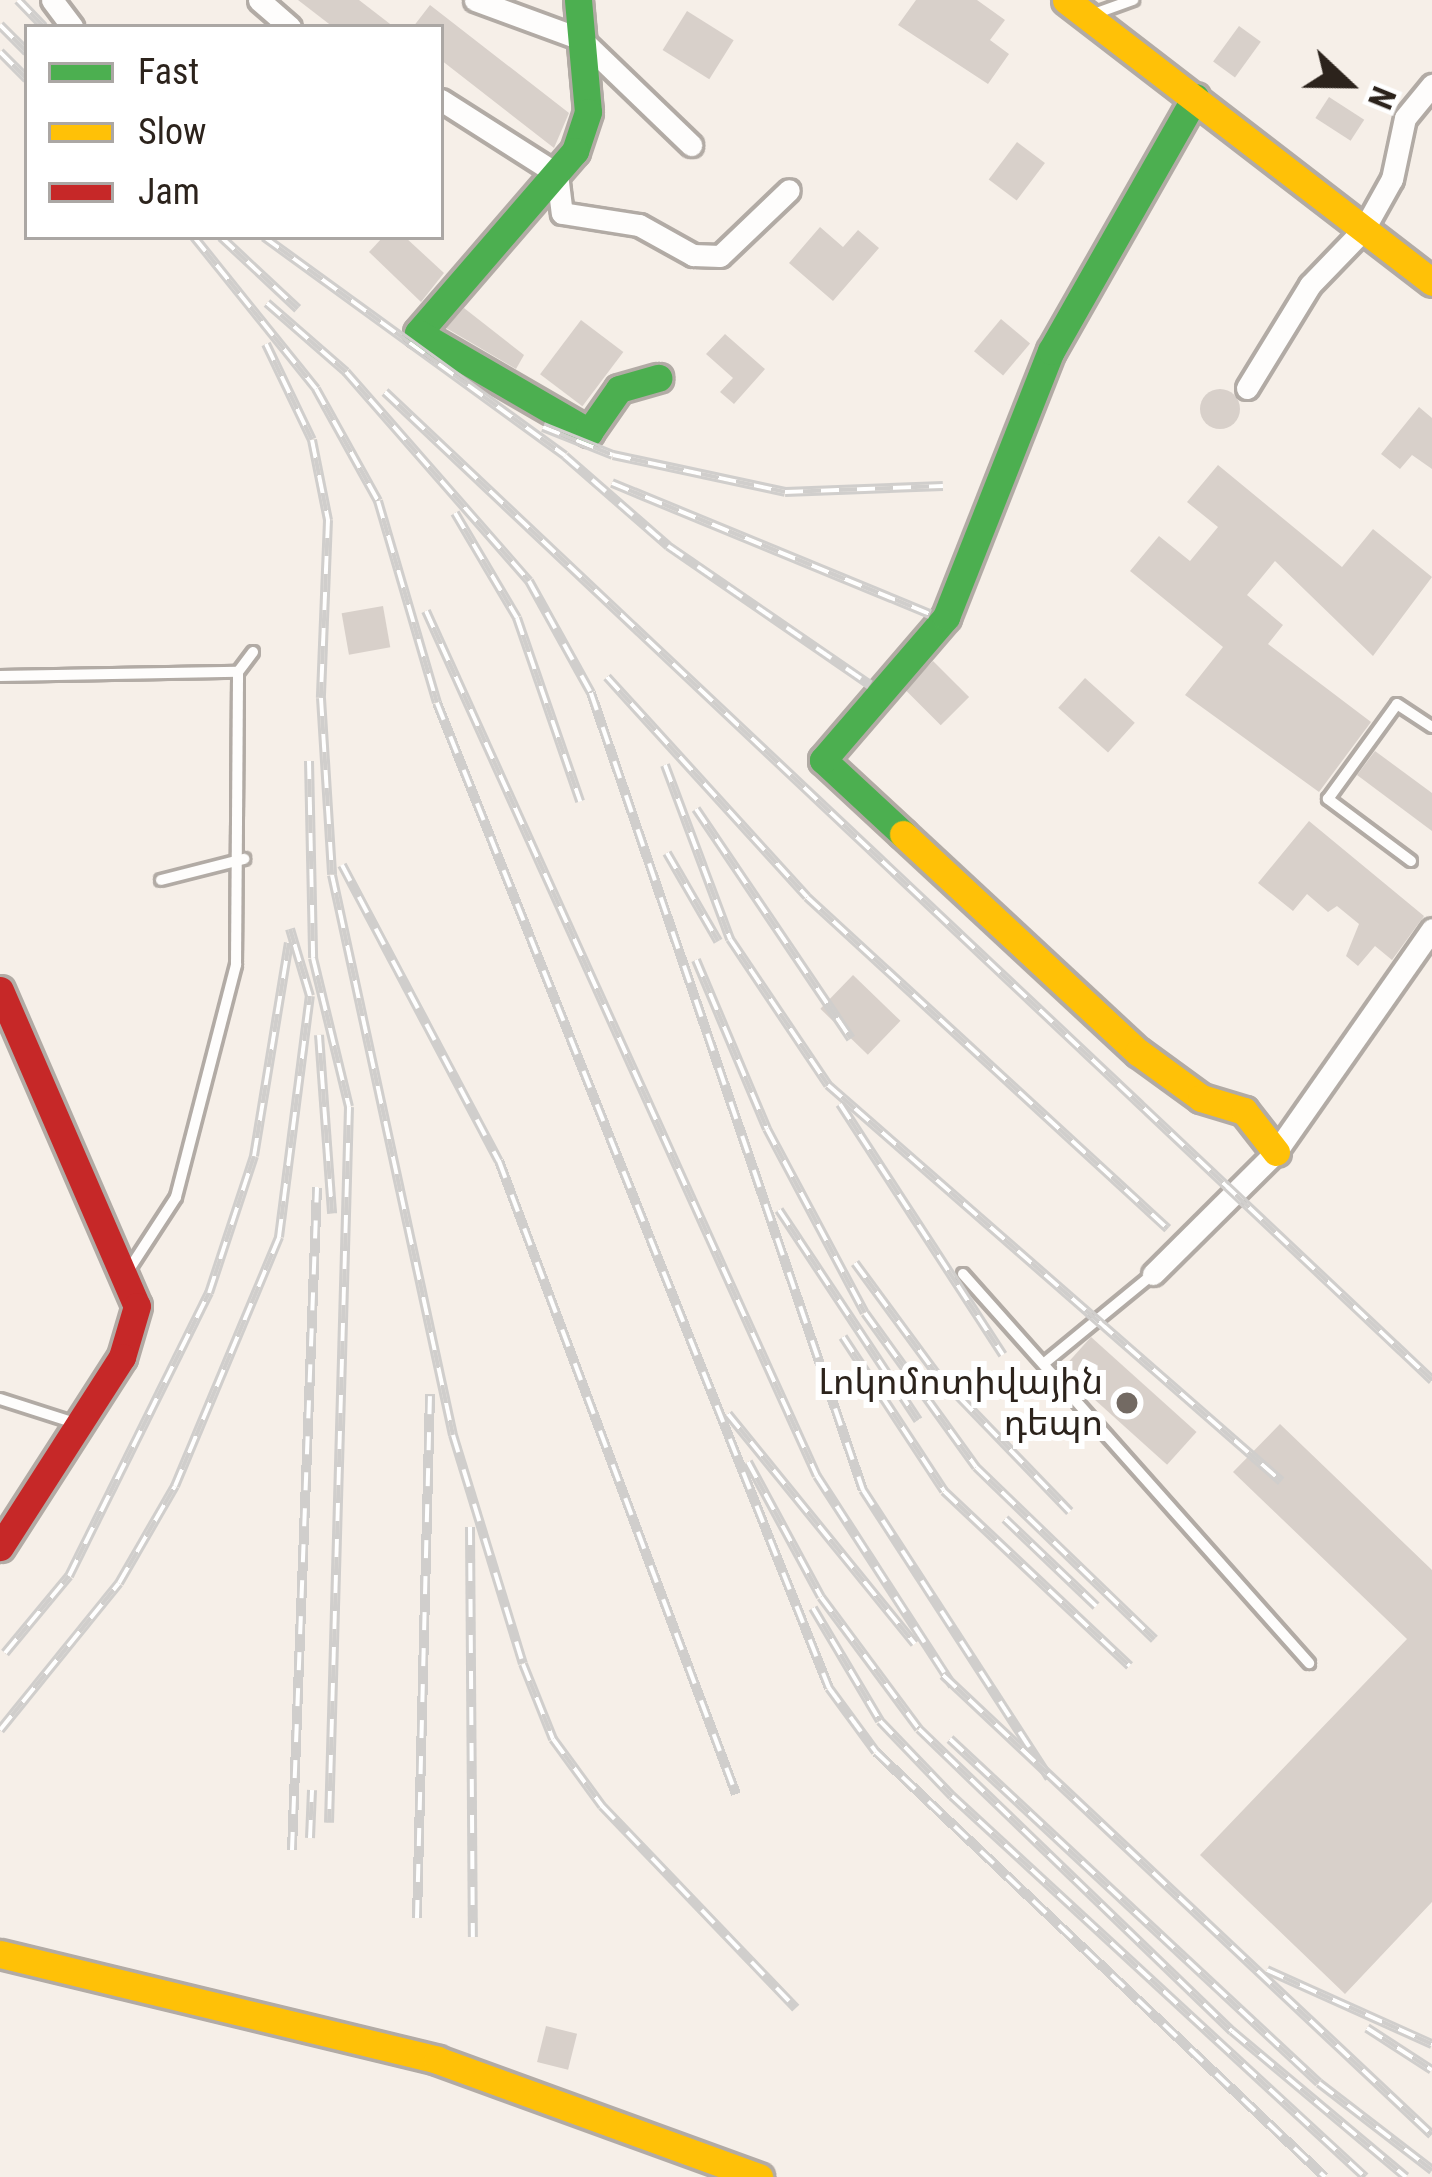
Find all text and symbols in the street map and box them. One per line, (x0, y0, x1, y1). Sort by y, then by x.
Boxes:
legend (24, 24, 444, 240)
north arrow (1288, 24, 1408, 144)
text: Fast (138, 51, 199, 93)
text: N (1360, 81, 1404, 114)
text: Slow (138, 111, 206, 153)
text: Jam (138, 171, 200, 213)
place label: Լոկոմոտիվային դեպո (818, 1360, 1103, 1445)
marker: Լոկոմոտիվային դեպո (1114, 1390, 1140, 1416)

